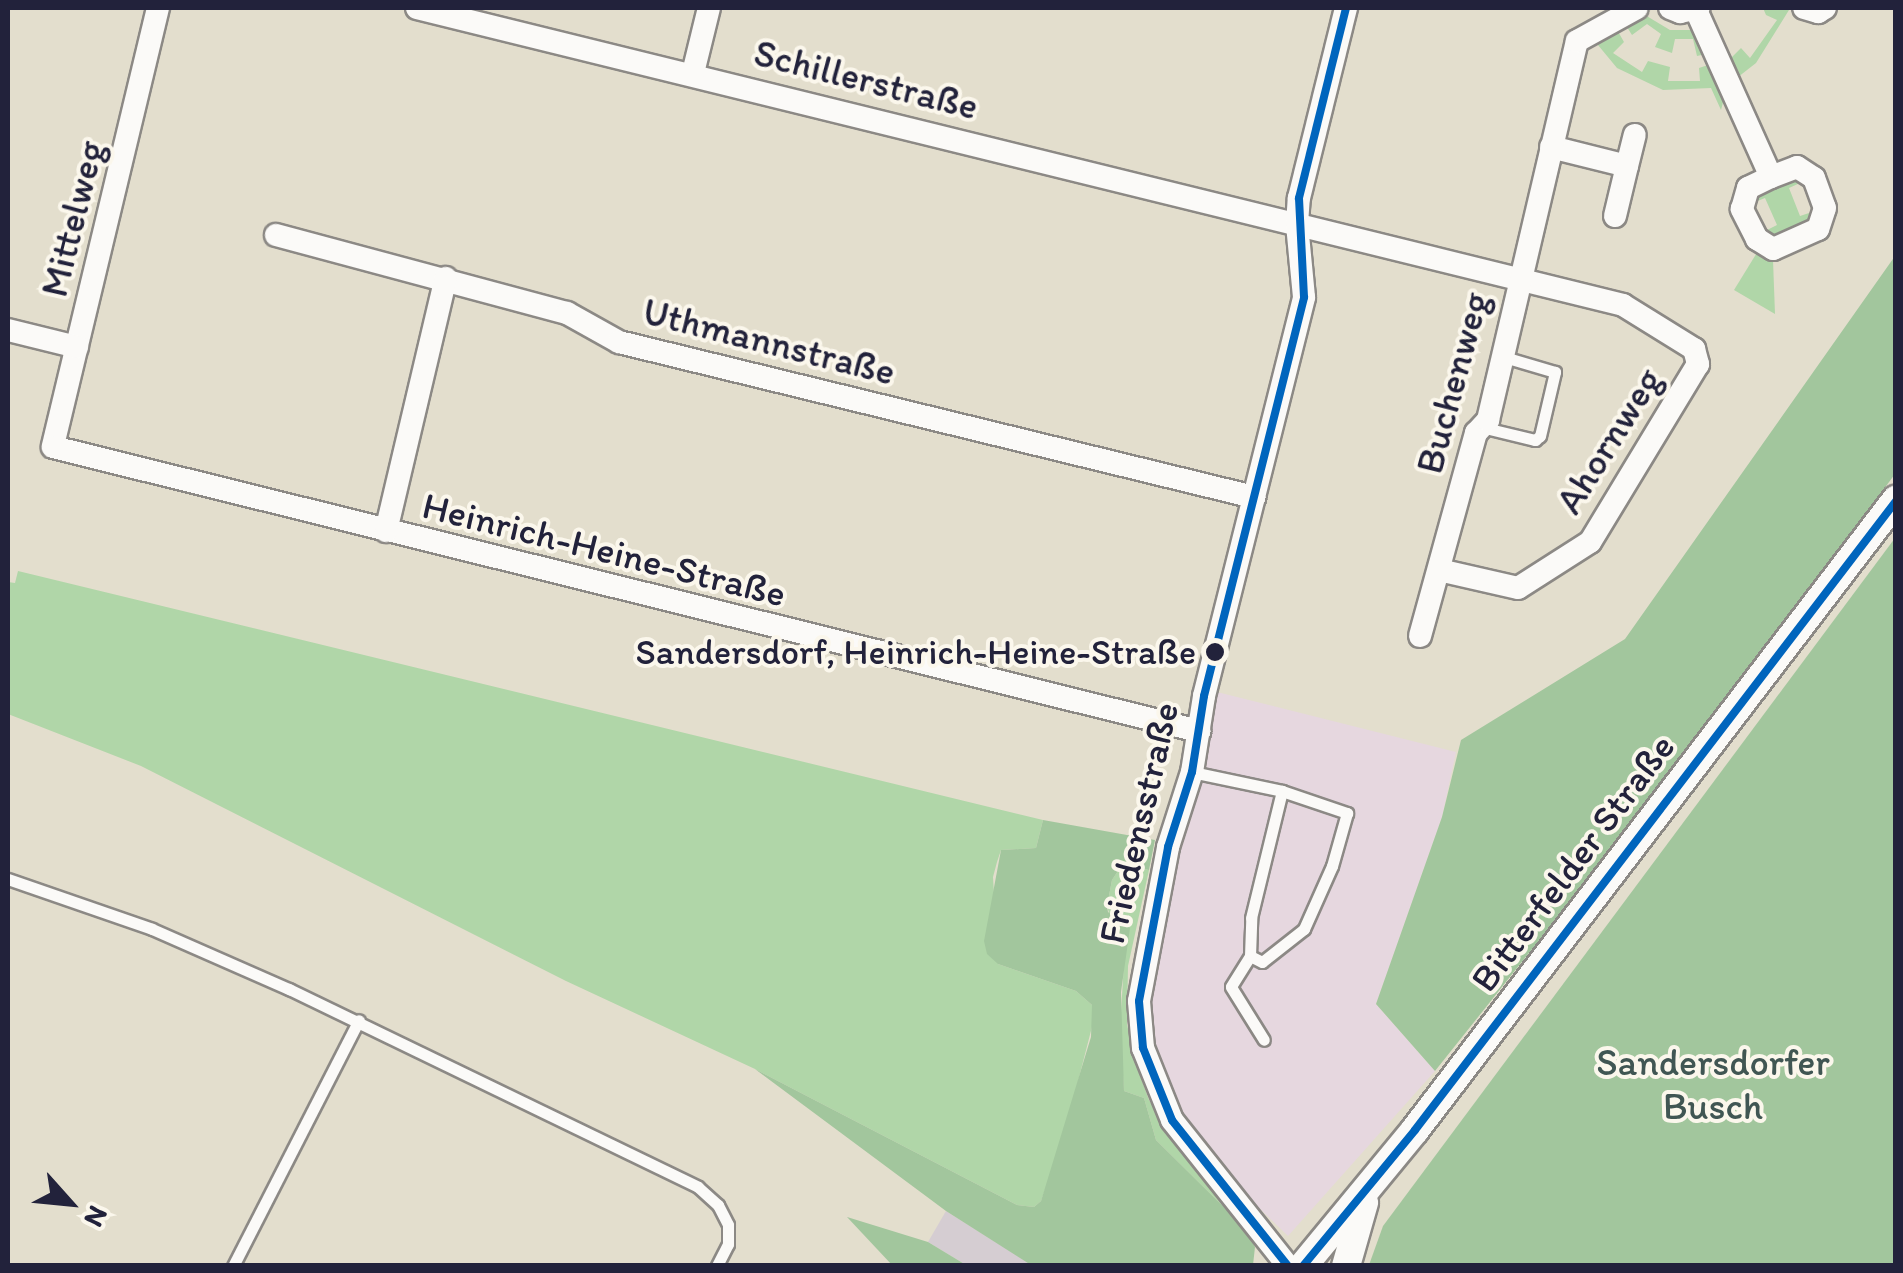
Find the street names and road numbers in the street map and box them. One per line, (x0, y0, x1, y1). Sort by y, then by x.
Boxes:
street label: Schillerstraße (749, 30, 983, 130)
street label: Mittelweg (32, 136, 114, 302)
street label: Buchenweg (1407, 287, 1499, 479)
street label: Uthmannstraße (638, 289, 900, 395)
street label: Ahornweg (1546, 360, 1672, 522)
street label: Heinrich-Heine-Straße (418, 483, 790, 617)
street label: Friedensstraße (1089, 698, 1189, 948)
street label: Bitterfelder Straße (1461, 725, 1685, 1001)

